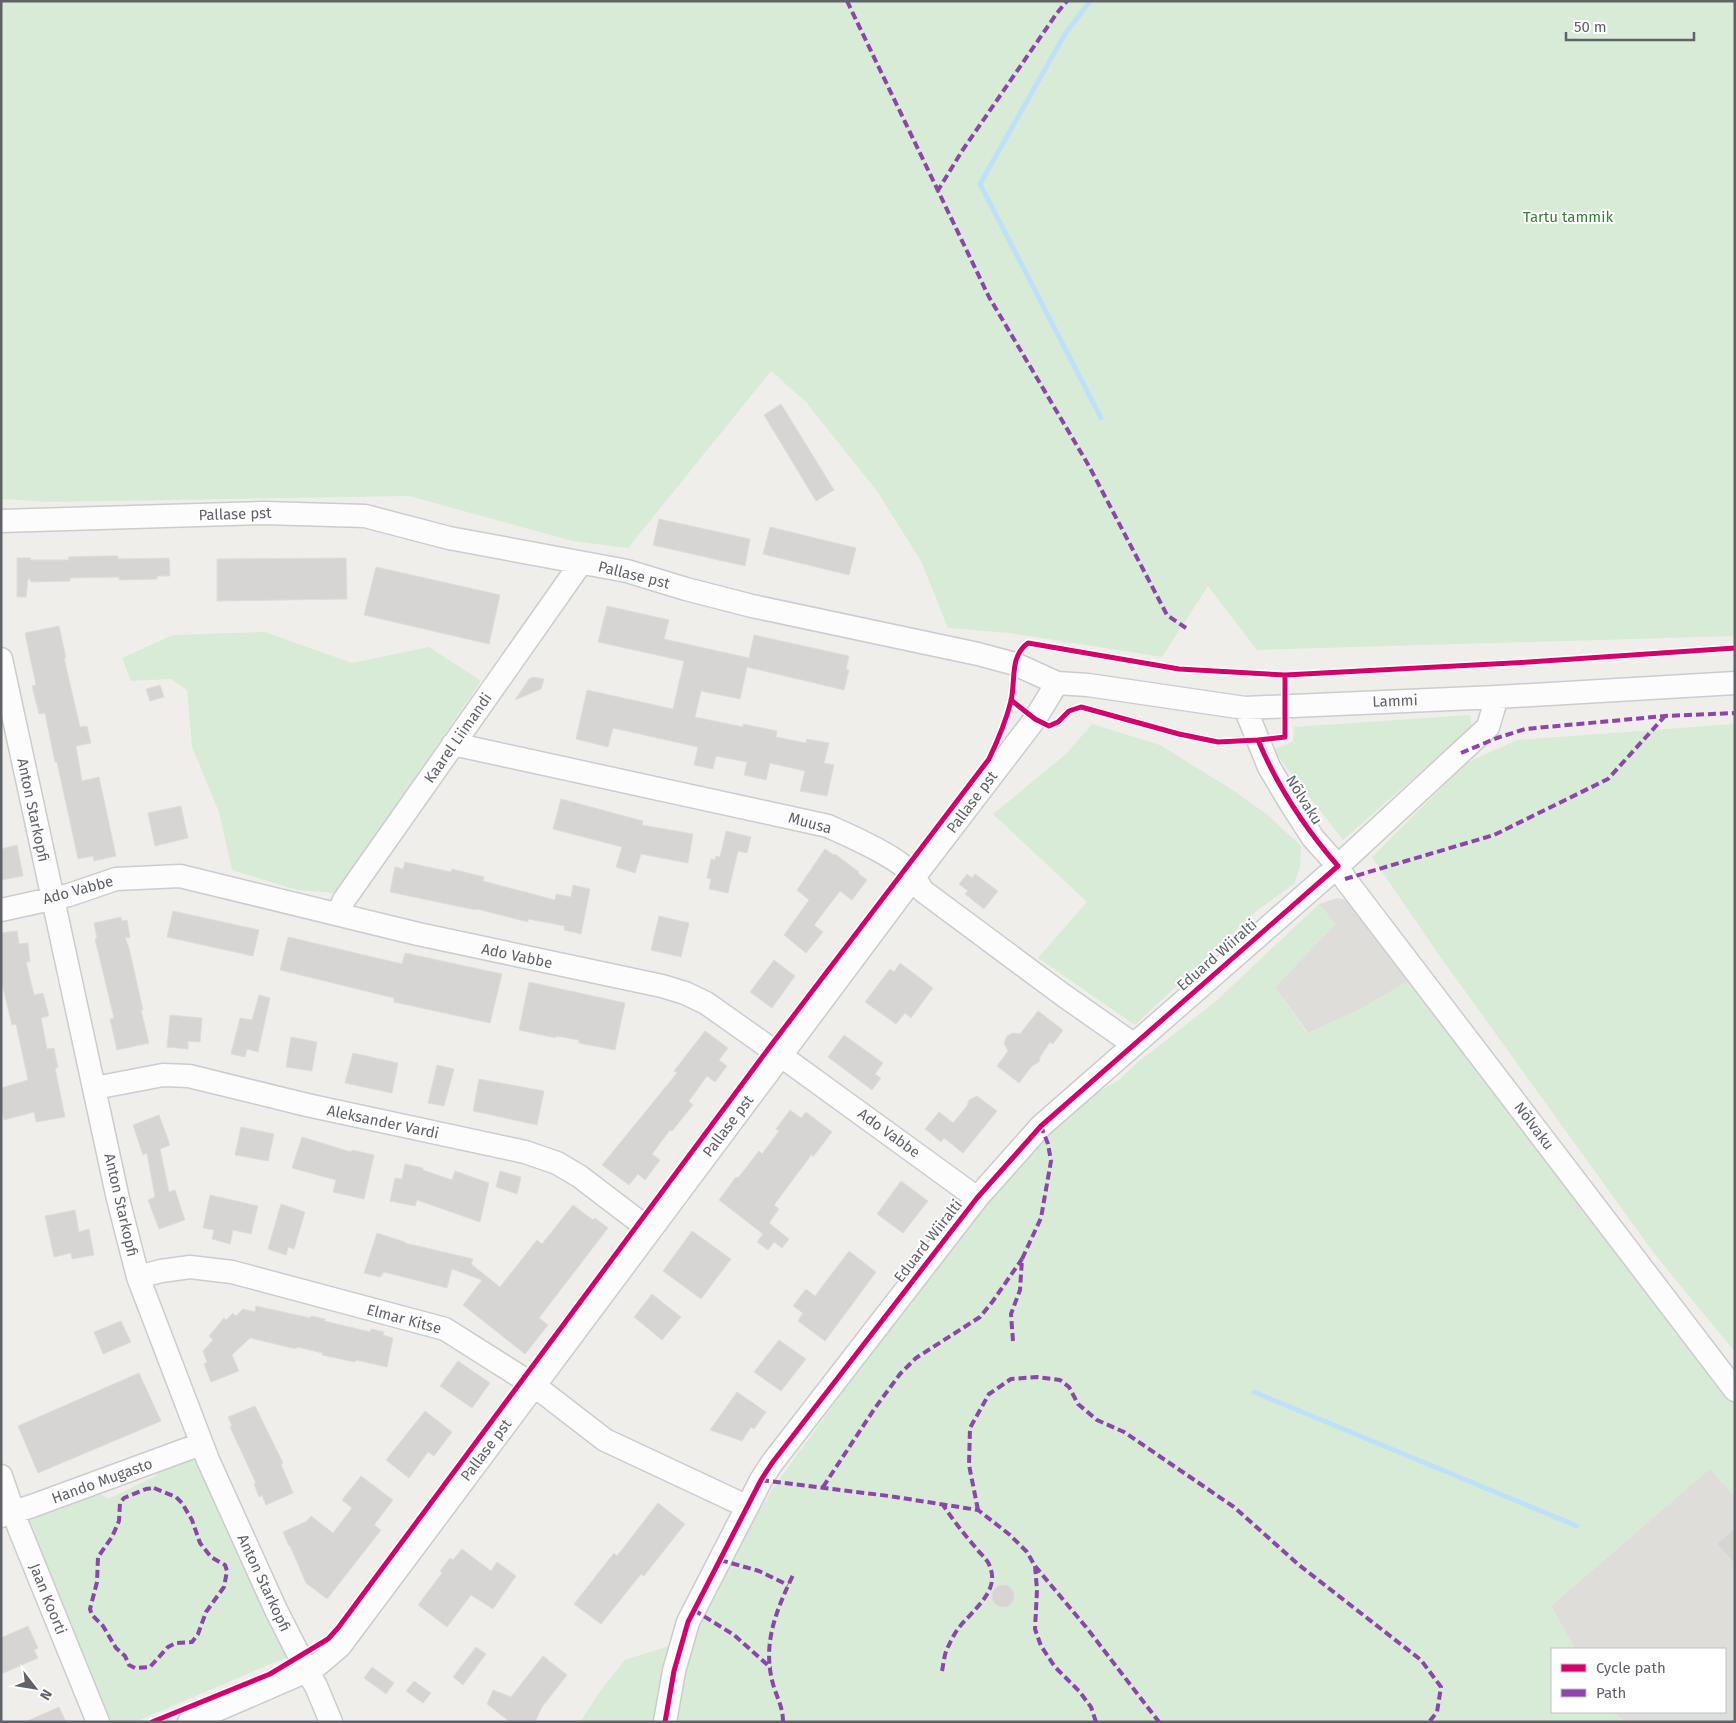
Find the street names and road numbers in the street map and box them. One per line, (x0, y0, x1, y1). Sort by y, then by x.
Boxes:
street label: Pallase pst (198, 504, 272, 524)
street label: Pallase pst (596, 557, 672, 593)
street label: Kaarel Liimandi (420, 690, 496, 786)
street label: Lammi (1372, 691, 1418, 711)
street label: Anton Starkopfi (13, 757, 53, 863)
street label: Pallase pst (943, 767, 1002, 837)
street label: Nõlvaku (1282, 772, 1326, 828)
street label: Muusa (786, 809, 834, 837)
street label: Ado Vabbe (41, 872, 115, 908)
street label: Eduard Wiiralti (1173, 915, 1261, 995)
street label: Ado Vabbe (480, 940, 554, 972)
street label: Pallase pst (699, 1091, 758, 1161)
street label: Nõlvaku (1510, 1099, 1558, 1153)
street label: Aleksander Vardi (325, 1101, 441, 1143)
street label: Ado Vabbe (855, 1104, 923, 1162)
street label: Anton Starkopfi (100, 1152, 142, 1258)
street label: Eduard Wiiralti (890, 1196, 966, 1286)
street label: Elmar Kitse (365, 1300, 443, 1338)
street label: Pallase pst (457, 1415, 516, 1485)
street label: Hando Mugasto (49, 1454, 155, 1508)
street label: Anton Starkopfi (234, 1531, 294, 1635)
street label: Jaan Koorti (26, 1561, 70, 1637)

